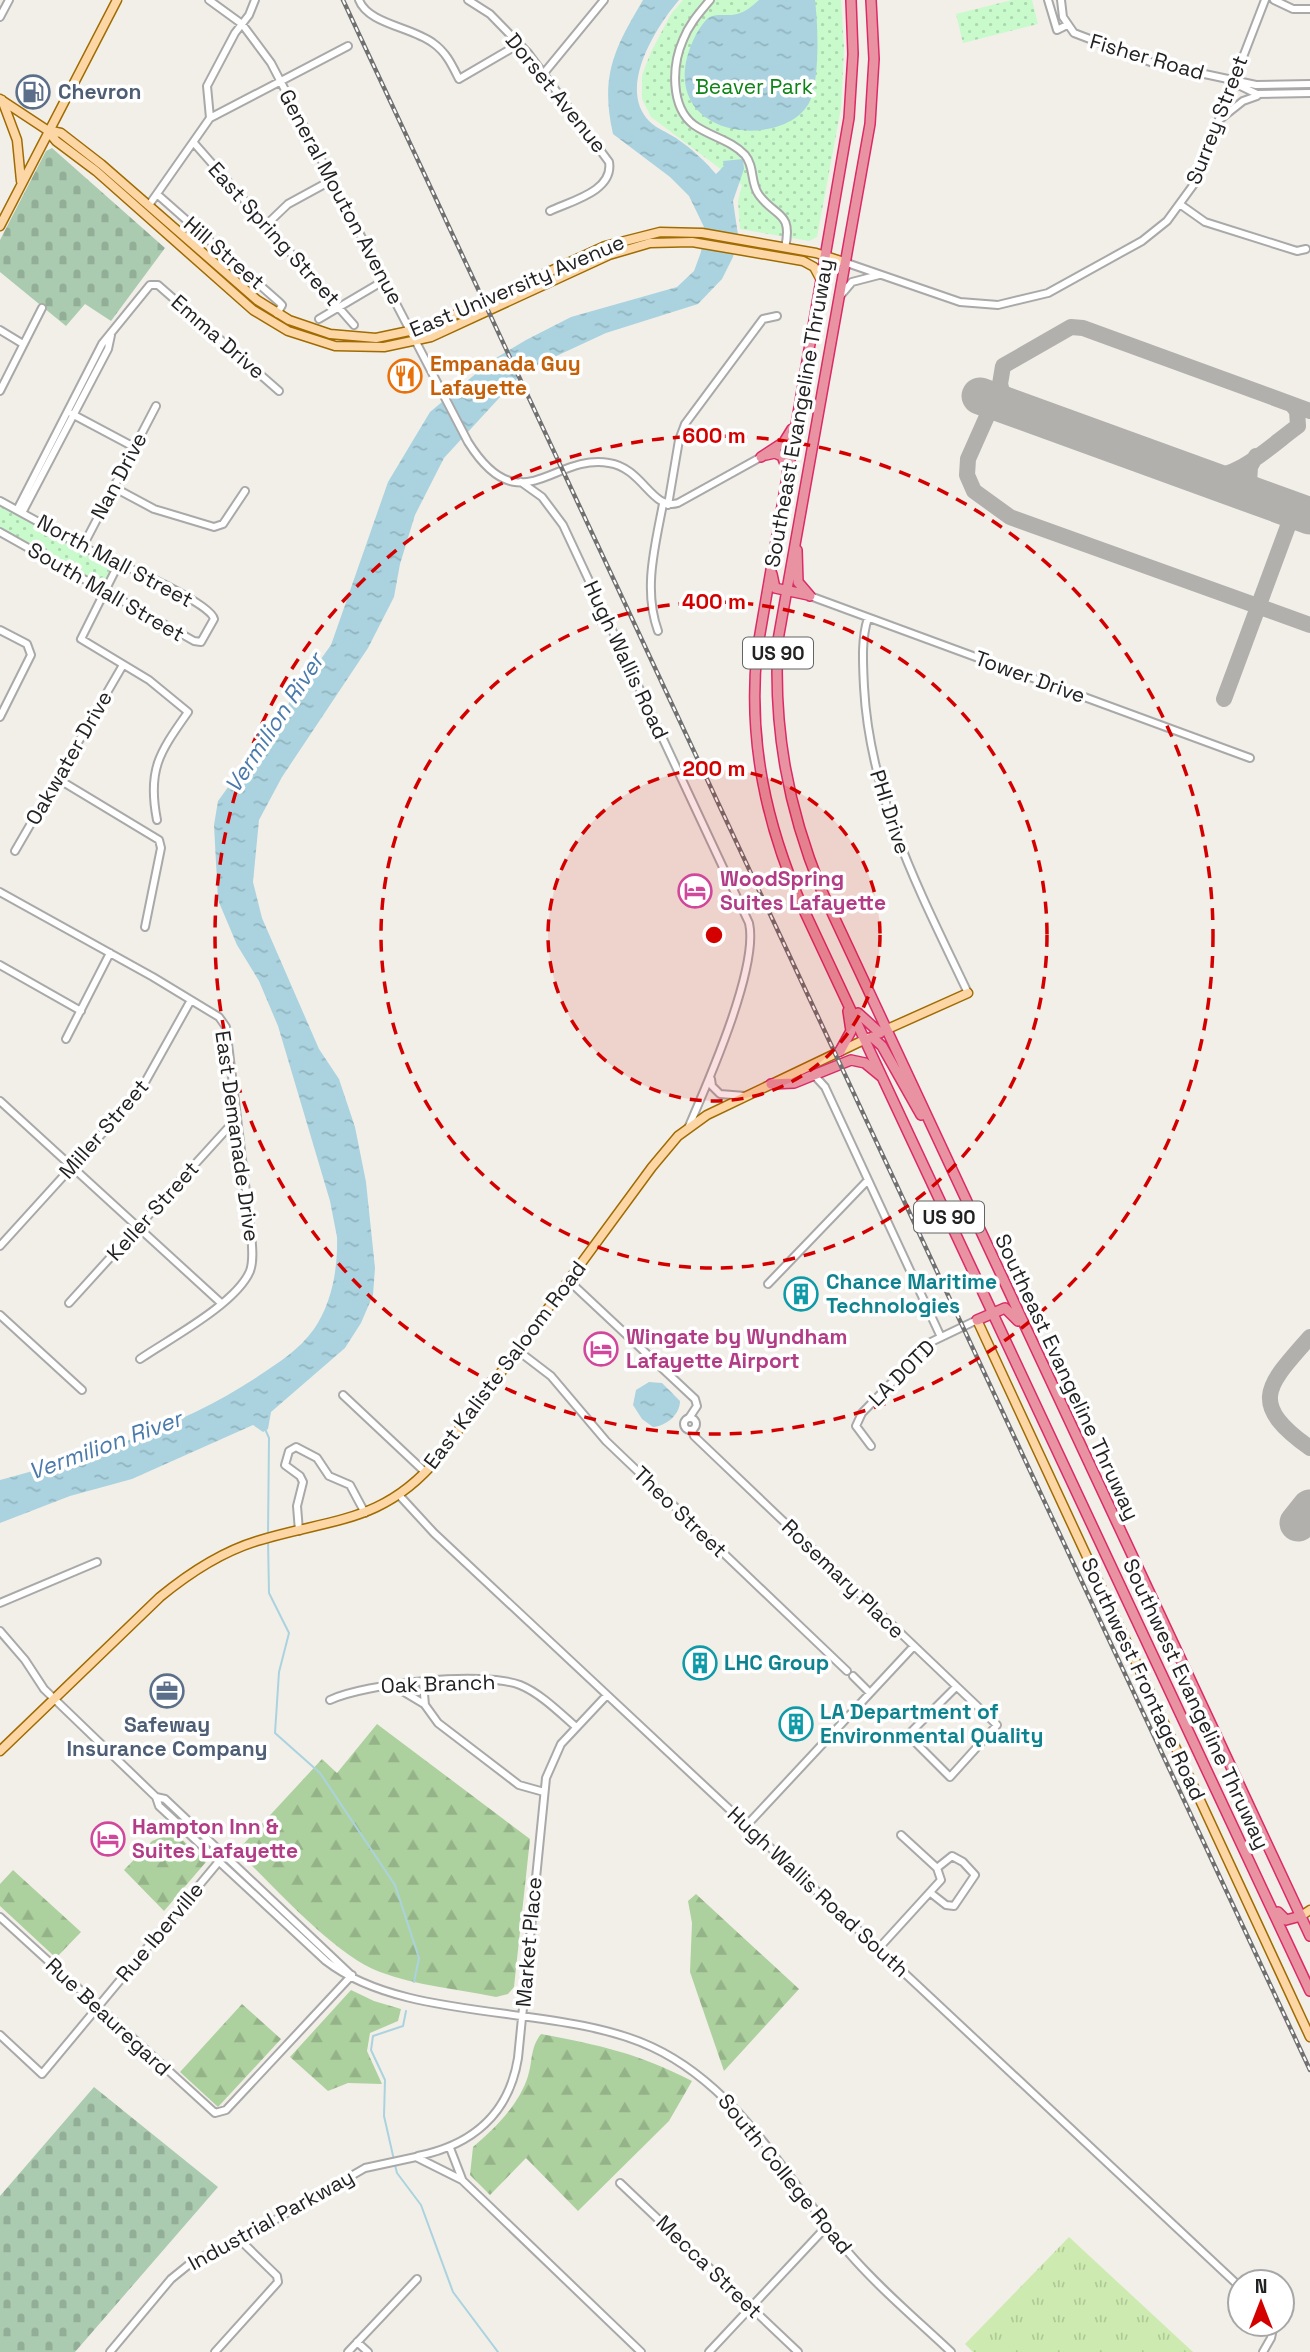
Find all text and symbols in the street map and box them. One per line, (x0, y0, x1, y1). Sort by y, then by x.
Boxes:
street label: Dorset Avenue (500, 27, 613, 158)
street label: Fisher Road (1087, 27, 1207, 86)
street label: Surrey Street (1180, 51, 1254, 188)
fuel station icon: Chevron (14, 73, 52, 111)
park label: Beaver Park (695, 73, 813, 100)
place label: Chevron (58, 78, 142, 105)
street label: General Mouton Avenue (273, 84, 410, 309)
street label: East Spring Street (202, 156, 346, 311)
street label: Hill Street (178, 210, 270, 295)
street label: East University Avenue (405, 228, 628, 343)
street label: Southeast Evangeline Thruway (758, 256, 839, 569)
street label: Emma Drive (166, 288, 271, 385)
place label: Empanada Guy Lafayette (430, 350, 581, 401)
restaurant icon: Empanada Guy Lafayette (386, 357, 424, 395)
text: 600 m (682, 422, 746, 449)
street label: Nan Drive (84, 428, 153, 524)
street label: North Mall Street (33, 508, 198, 613)
street label: South Mall Street (23, 536, 190, 647)
street label: Hugh Wallis Road (578, 576, 675, 743)
text: 400 m (682, 588, 746, 615)
road number: US 90 (743, 638, 813, 668)
street label: Tower Drive (971, 644, 1089, 709)
water label: Vermilion River (218, 645, 332, 799)
street label: Oakwater Drive (19, 686, 118, 830)
text: 200 m (683, 755, 745, 782)
street label: PHI Drive (864, 766, 917, 857)
place label: WoodSpring Suites Lafayette (720, 865, 886, 916)
hotel icon: WoodSpring Suites Lafayette (676, 872, 714, 910)
centre of rings (702, 923, 726, 947)
street label: East Demanade Drive (209, 1029, 266, 1243)
street label: Miller Street (53, 1073, 154, 1184)
street label: Keller Street (101, 1155, 204, 1266)
road number: US 90 (914, 1202, 984, 1232)
street label: Southeast Evangeline Thruway (989, 1229, 1146, 1524)
street label: East Kaliste Saloom Road (417, 1255, 592, 1474)
place label: Chance Maritime Technologies (826, 1268, 997, 1319)
building icon: Chance Maritime Technologies (782, 1275, 820, 1313)
place label: Wingate by Wyndham Lafayette Airport (626, 1323, 848, 1374)
hotel icon: Wingate by Wyndham Lafayette Airport (582, 1330, 620, 1368)
street label: LA DOTD (863, 1334, 941, 1412)
water label: Vermilion River (24, 1403, 188, 1487)
street label: Theo Street (628, 1460, 733, 1563)
street label: Rosemary Place (776, 1513, 910, 1644)
street label: Southwest Frontage Road (1075, 1553, 1212, 1804)
street label: Southwest Evangeline Thruway (1117, 1554, 1276, 1853)
building icon: LHC Group (681, 1644, 719, 1682)
place label: LHC Group (724, 1649, 829, 1676)
street label: Oak Branch (380, 1668, 496, 1699)
office icon: Safeway Insurance Company (148, 1672, 186, 1710)
place label: LA Department of Environmental Quality (820, 1698, 1043, 1749)
building icon: LA Department of Environmental Quality (777, 1705, 815, 1743)
place label: Safeway Insurance Company (67, 1711, 267, 1762)
street label: Hugh Wallis Road South (722, 1800, 915, 1983)
place label: Hampton Inn & Suites Lafayette (132, 1813, 298, 1864)
hotel icon: Hampton Inn & Suites Lafayette (89, 1820, 127, 1858)
street label: Rue Iberville (110, 1876, 209, 1987)
street label: Market Place (509, 1876, 548, 2008)
street label: Rue Beauregard (40, 1952, 177, 2082)
street label: South College Road (712, 2088, 858, 2259)
street label: Industrial Parkway (183, 2163, 358, 2276)
street label: Mecca Street (651, 2209, 768, 2324)
north arrow (1226, 2268, 1296, 2338)
text: N (1255, 2274, 1267, 2299)

